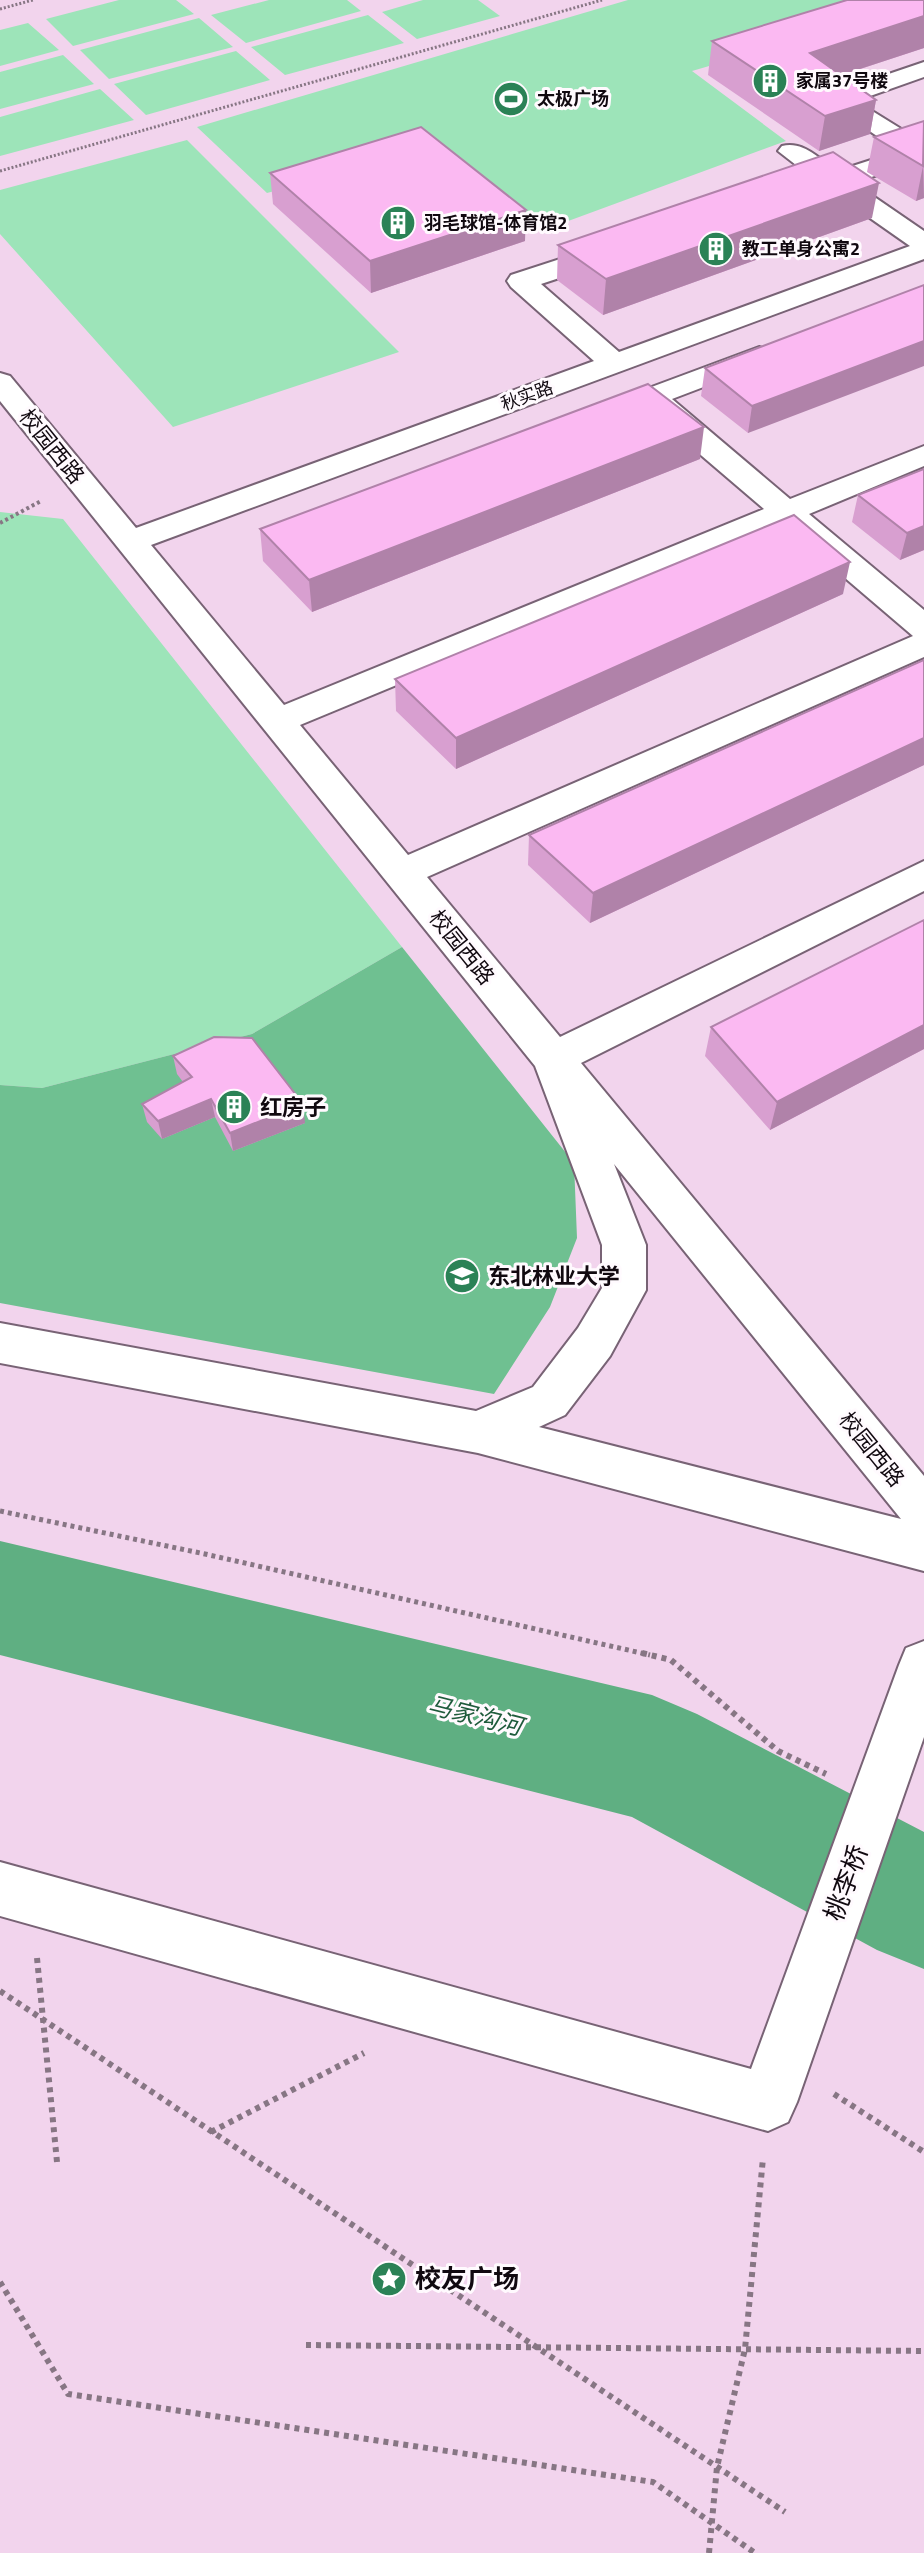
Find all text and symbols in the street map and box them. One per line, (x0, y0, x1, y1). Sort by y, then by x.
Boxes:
building icon: 家属37号楼 (751, 62, 789, 100)
place label: 家属37号楼 (796, 67, 888, 94)
sports icon: 太极广场 (492, 80, 530, 118)
place label: 太极广场 (537, 85, 609, 112)
building icon: 羽毛球馆-体育馆2 (379, 204, 417, 242)
place label: 羽毛球馆-体育馆2 (424, 209, 567, 236)
building icon: 教工单身公寓2 (697, 230, 735, 268)
place label: 教工单身公寓2 (742, 235, 860, 262)
street label: 秋实路 (497, 374, 557, 417)
street label: 校园西路 (11, 401, 93, 491)
street label: 校园西路 (421, 902, 503, 992)
building icon: 红房子 (215, 1088, 253, 1126)
place label: 红房子 (260, 1090, 326, 1124)
school or university icon: 东北林业大学 (443, 1257, 481, 1295)
place label: 东北林业大学 (488, 1259, 620, 1293)
street label: 校园西路 (831, 1404, 913, 1494)
water label: 马家沟河 (424, 1686, 530, 1745)
street label: 桃李桥 (814, 1840, 877, 1926)
place label: 校友广场 (415, 2259, 519, 2298)
place icon: 校友广场 (370, 2260, 408, 2298)

